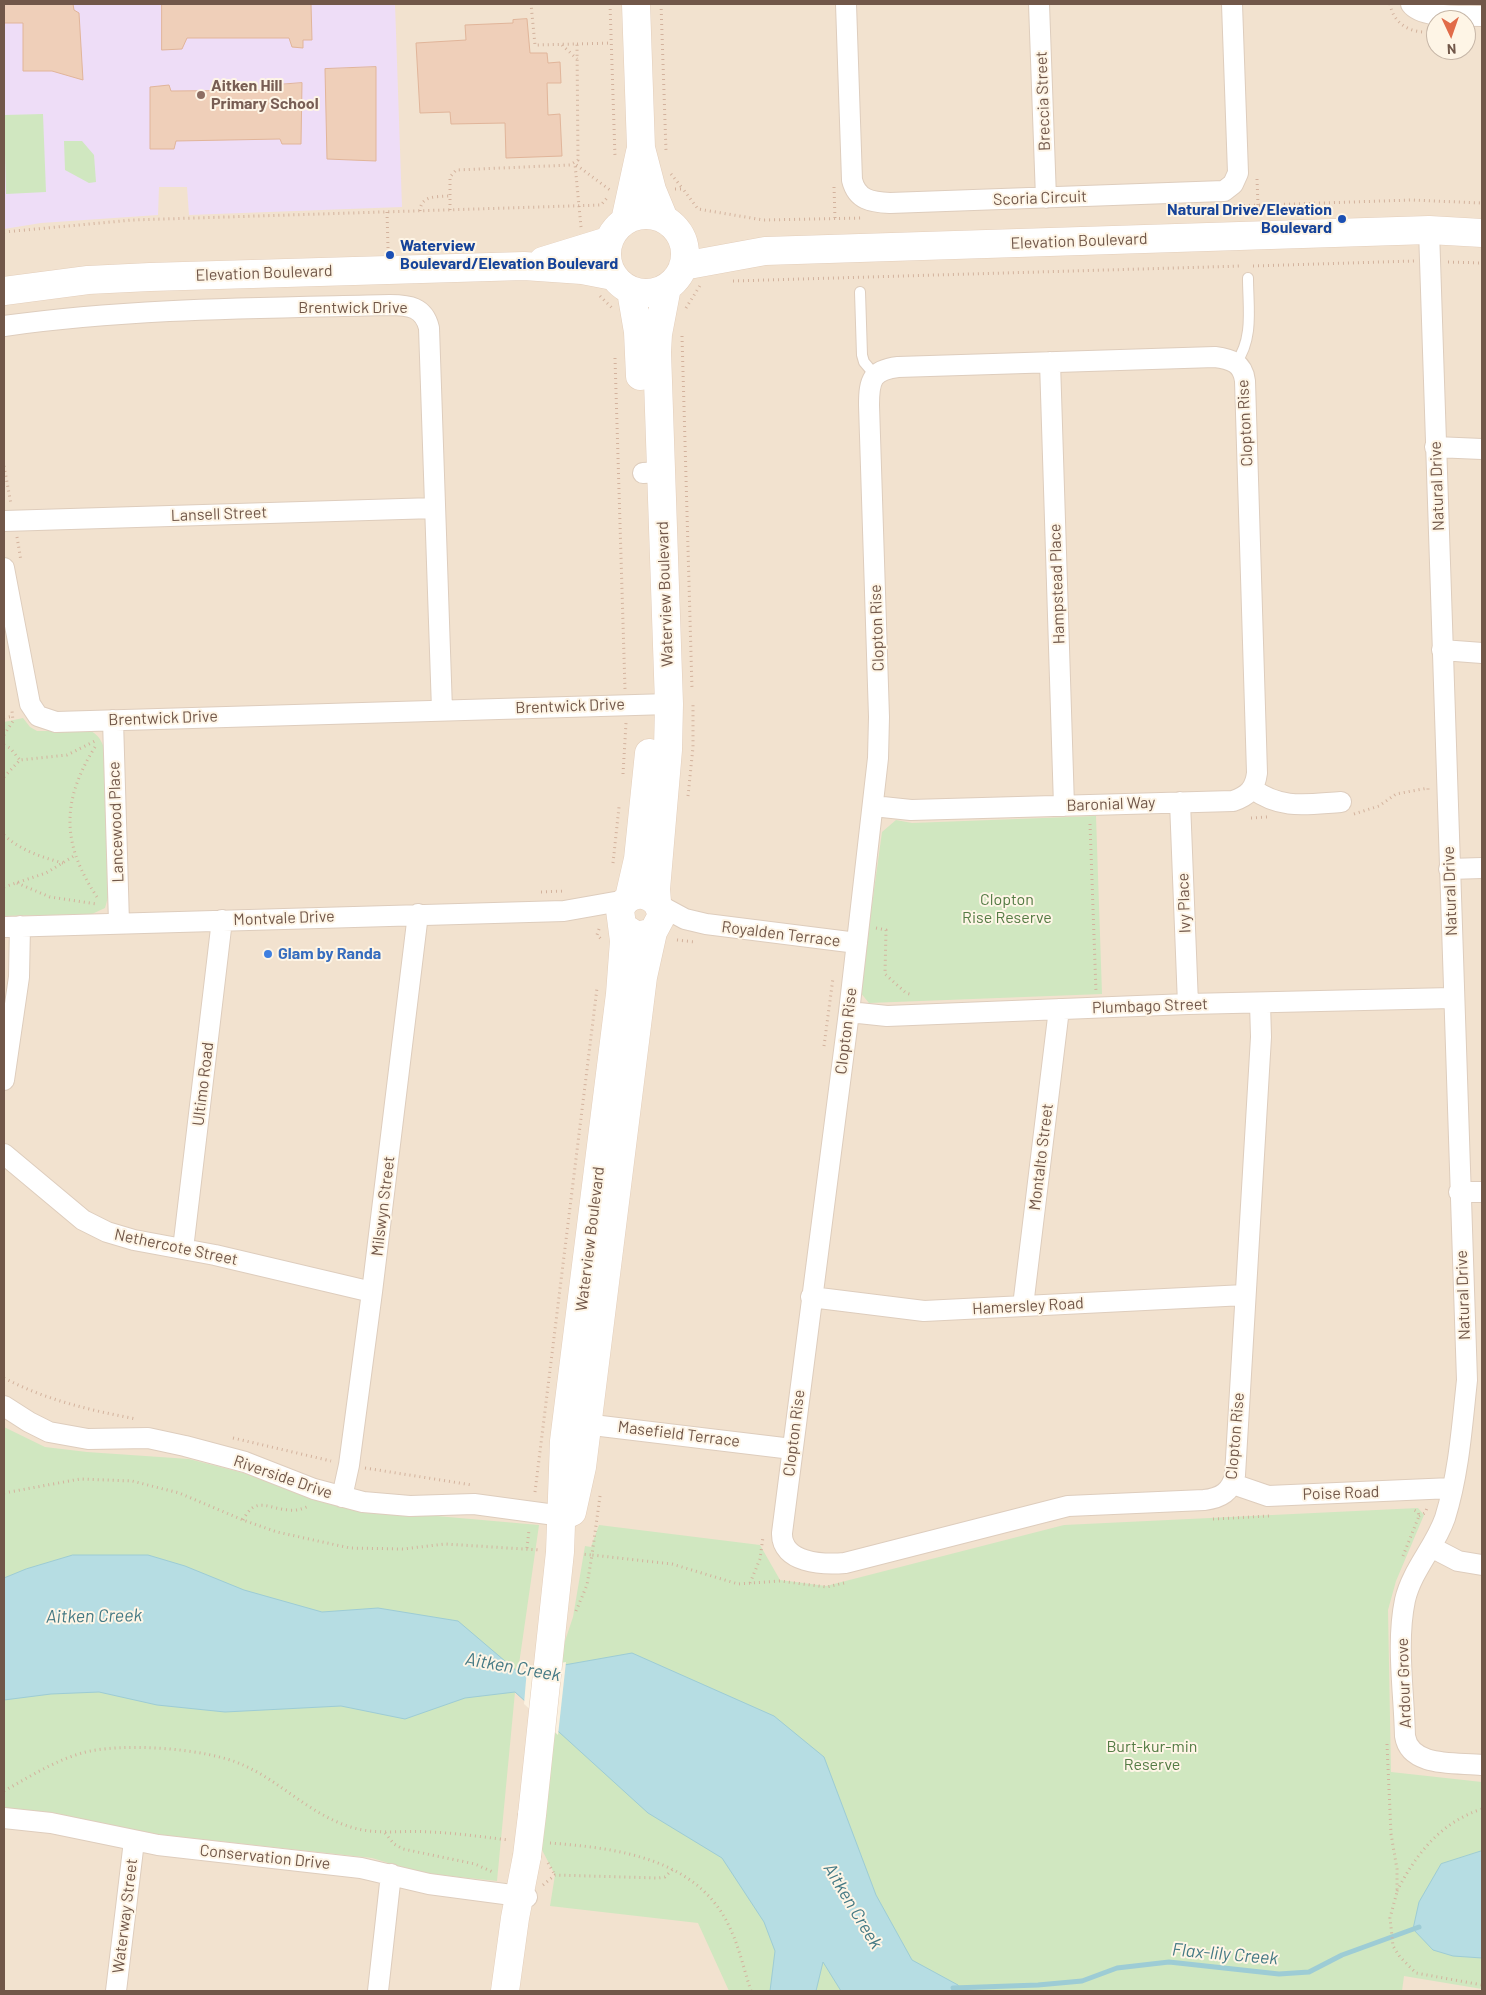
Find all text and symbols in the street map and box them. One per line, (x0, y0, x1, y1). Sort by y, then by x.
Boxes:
north arrow (1426, 10, 1476, 60)
text: N (1447, 41, 1457, 58)
street label: Breccia Street (1032, 51, 1054, 151)
place label: Aitken Hill Primary School (211, 76, 319, 114)
marker: Aitken Hill Primary School (195, 89, 207, 101)
street label: Scoria Circuit (993, 187, 1087, 209)
place label: Natural Drive/Elevation Boulevard (1167, 200, 1332, 238)
marker: Natural Drive/Elevation Boulevard (1336, 213, 1348, 225)
street label: Elevation Boulevard (1010, 229, 1148, 253)
place label: Waterview Boulevard/Elevation Boulevard (400, 236, 618, 274)
marker: Waterview Boulevard/Elevation Boulevard (384, 249, 396, 261)
street label: Elevation Boulevard (195, 261, 333, 285)
street label: Brentwick Drive (298, 298, 408, 318)
street label: Clopton Rise (1233, 379, 1257, 467)
street label: Natural Drive (1426, 441, 1448, 531)
street label: Lansell Street (171, 503, 267, 525)
street label: Waterview Boulevard (653, 521, 677, 667)
street label: Hampstead Place (1045, 523, 1069, 645)
street label: Clopton Rise (866, 584, 888, 672)
street label: Brentwick Drive (515, 694, 625, 718)
street label: Brentwick Drive (108, 706, 218, 730)
street label: Lancewood Place (104, 761, 128, 883)
street label: Baronial Way (1066, 793, 1156, 815)
street label: Natural Drive (1439, 846, 1461, 936)
street label: Ivy Place (1173, 872, 1195, 934)
park label: Clopton Rise Reserve (962, 890, 1052, 928)
street label: Montvale Drive (233, 907, 335, 929)
street label: Royalden Terrace (721, 917, 841, 951)
place label: Glam by Randa (278, 944, 381, 964)
marker: Glam by Randa (262, 948, 274, 960)
street label: Clopton Rise (831, 987, 861, 1075)
street label: Plumbago Street (1092, 994, 1208, 1018)
street label: Ultimo Road (188, 1041, 218, 1127)
street label: Montalto Street (1025, 1102, 1057, 1212)
street label: Milswyn Street (367, 1155, 399, 1257)
street label: Waterview Boulevard (572, 1165, 608, 1313)
street label: Nethercote Street (113, 1225, 239, 1269)
street label: Natural Drive (1452, 1250, 1474, 1340)
street label: Hamersley Road (972, 1293, 1084, 1319)
street label: Clopton Rise (779, 1389, 809, 1477)
street label: Clopton Rise (1222, 1392, 1248, 1480)
street label: Masefield Terrace (617, 1417, 741, 1451)
street label: Riverside Drive (231, 1451, 335, 1503)
street label: Poise Road (1302, 1482, 1380, 1504)
water label: Aitken Creek (46, 1604, 142, 1628)
street label: Ardour Grove (1393, 1638, 1415, 1728)
water label: Aitken Creek (464, 1648, 562, 1686)
park label: Burt-kur-min Reserve (1107, 1737, 1197, 1775)
street label: Conservation Drive (199, 1841, 331, 1873)
street label: Waterway Street (108, 1858, 142, 1974)
water label: Aitken Creek (819, 1859, 887, 1953)
water label: Flax-lily Creek (1171, 1939, 1279, 1969)

